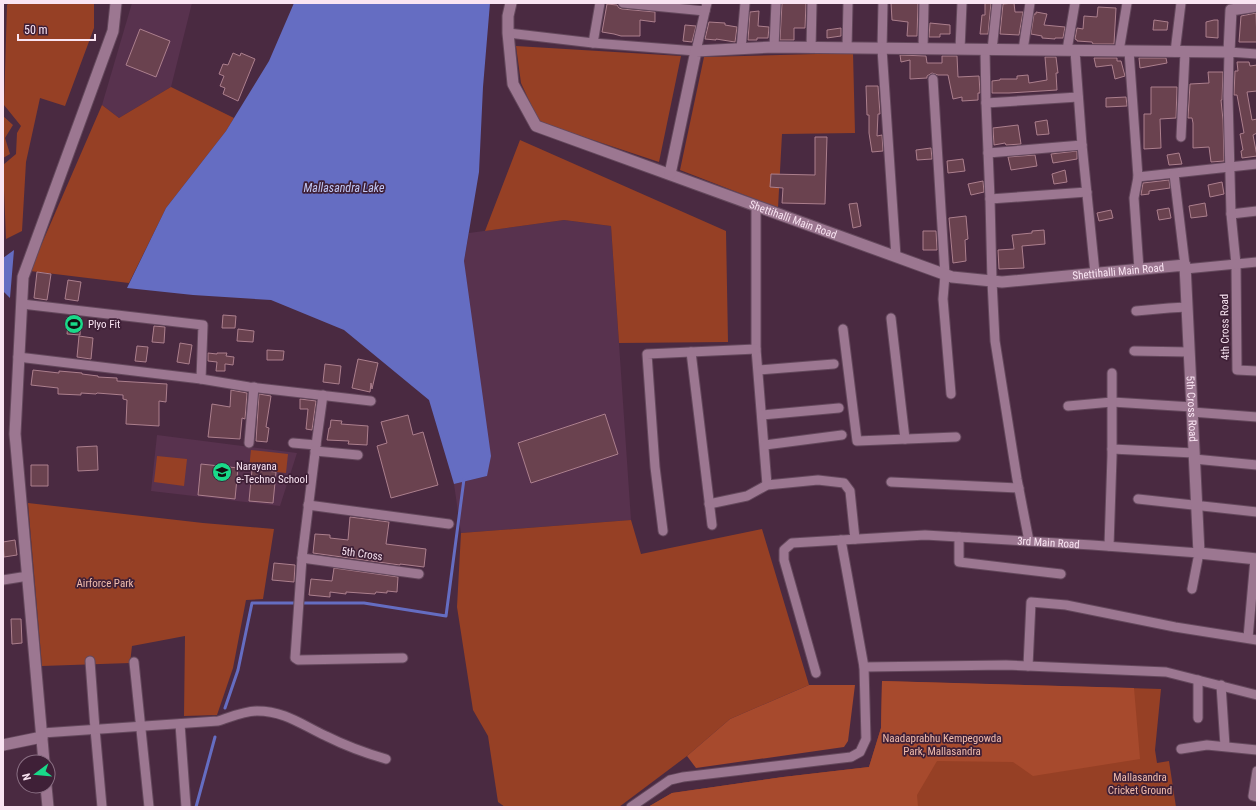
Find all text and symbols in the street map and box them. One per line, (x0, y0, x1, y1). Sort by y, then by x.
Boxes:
scale bar (18, 16, 95, 42)
text: 50 m (24, 23, 48, 37)
water label: Mallasandra Lake (304, 181, 385, 195)
street label: Shettihalli Main Road (748, 198, 839, 241)
street label: Shettihalli Main Road (1072, 260, 1165, 282)
street label: 4th Cross Road (1218, 294, 1232, 360)
sports icon: Plyo Fit (63, 313, 85, 335)
place label: Plyo Fit (88, 318, 120, 331)
street label: 5th Cross Road (1184, 375, 1200, 442)
place label: Narayana e-Techno School (236, 460, 308, 486)
school or university icon: Narayana e-Techno School (211, 461, 233, 483)
street label: 3rd Main Road (1017, 534, 1080, 551)
street label: 5th Cross (341, 545, 383, 563)
park label: Airforce Park (77, 577, 134, 590)
park label: Naadaprabhu Kempegowda Park, Mallasandra (882, 732, 1002, 758)
north arrow (16, 754, 56, 794)
text: N (20, 771, 34, 782)
park label: Mallasandra Cricket Ground (1108, 771, 1172, 797)

